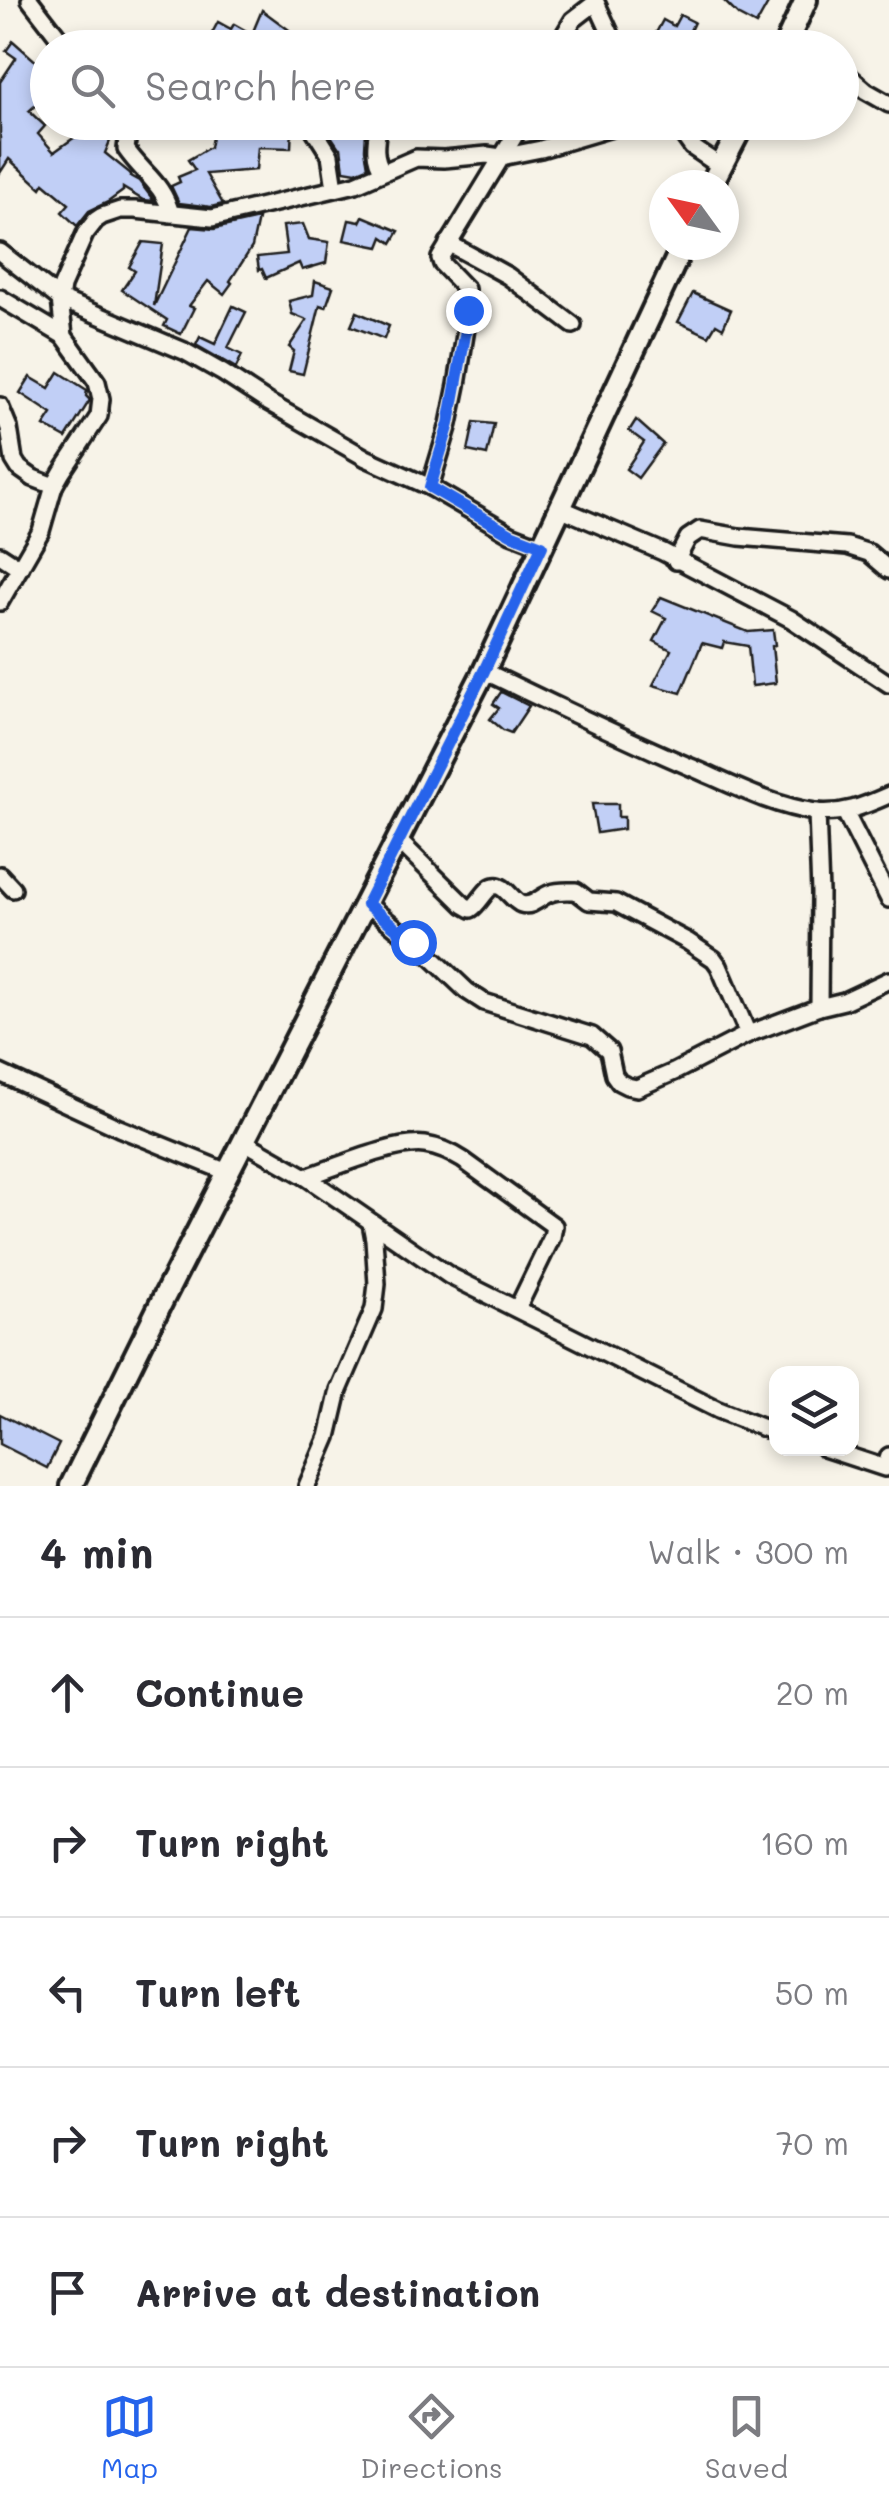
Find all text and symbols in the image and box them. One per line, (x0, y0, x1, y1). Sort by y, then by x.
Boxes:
search box (30, 30, 859, 140)
icon: search (65, 58, 120, 113)
text: Search here (145, 60, 376, 110)
north arrow (649, 170, 739, 260)
route end (446, 288, 492, 334)
route start (391, 920, 437, 966)
map controls (769, 1366, 859, 1456)
button: layers (769, 1366, 859, 1456)
text: 4 min (40, 1524, 153, 1579)
text: Walk · 300 m (648, 1530, 849, 1572)
icon: ahead (40, 1665, 95, 1720)
text: Continue (135, 1667, 304, 1717)
text: 20 m (776, 1671, 849, 1713)
icon: right (40, 1815, 95, 1870)
text: Turn right (135, 1817, 329, 1867)
text: 160 m (760, 1821, 849, 1863)
icon: left (40, 1965, 95, 2020)
text: Turn left (135, 1967, 301, 2017)
text: 50 m (775, 1971, 849, 2013)
icon: right (40, 2115, 95, 2170)
text: Turn right (135, 2117, 329, 2167)
text: 70 m (776, 2121, 849, 2163)
icon: arrive (40, 2265, 95, 2320)
text: Arrive at destination (135, 2267, 540, 2317)
tab: Map (101, 2389, 158, 2485)
tab: Directions (360, 2389, 503, 2485)
tab: Saved (705, 2389, 788, 2485)

